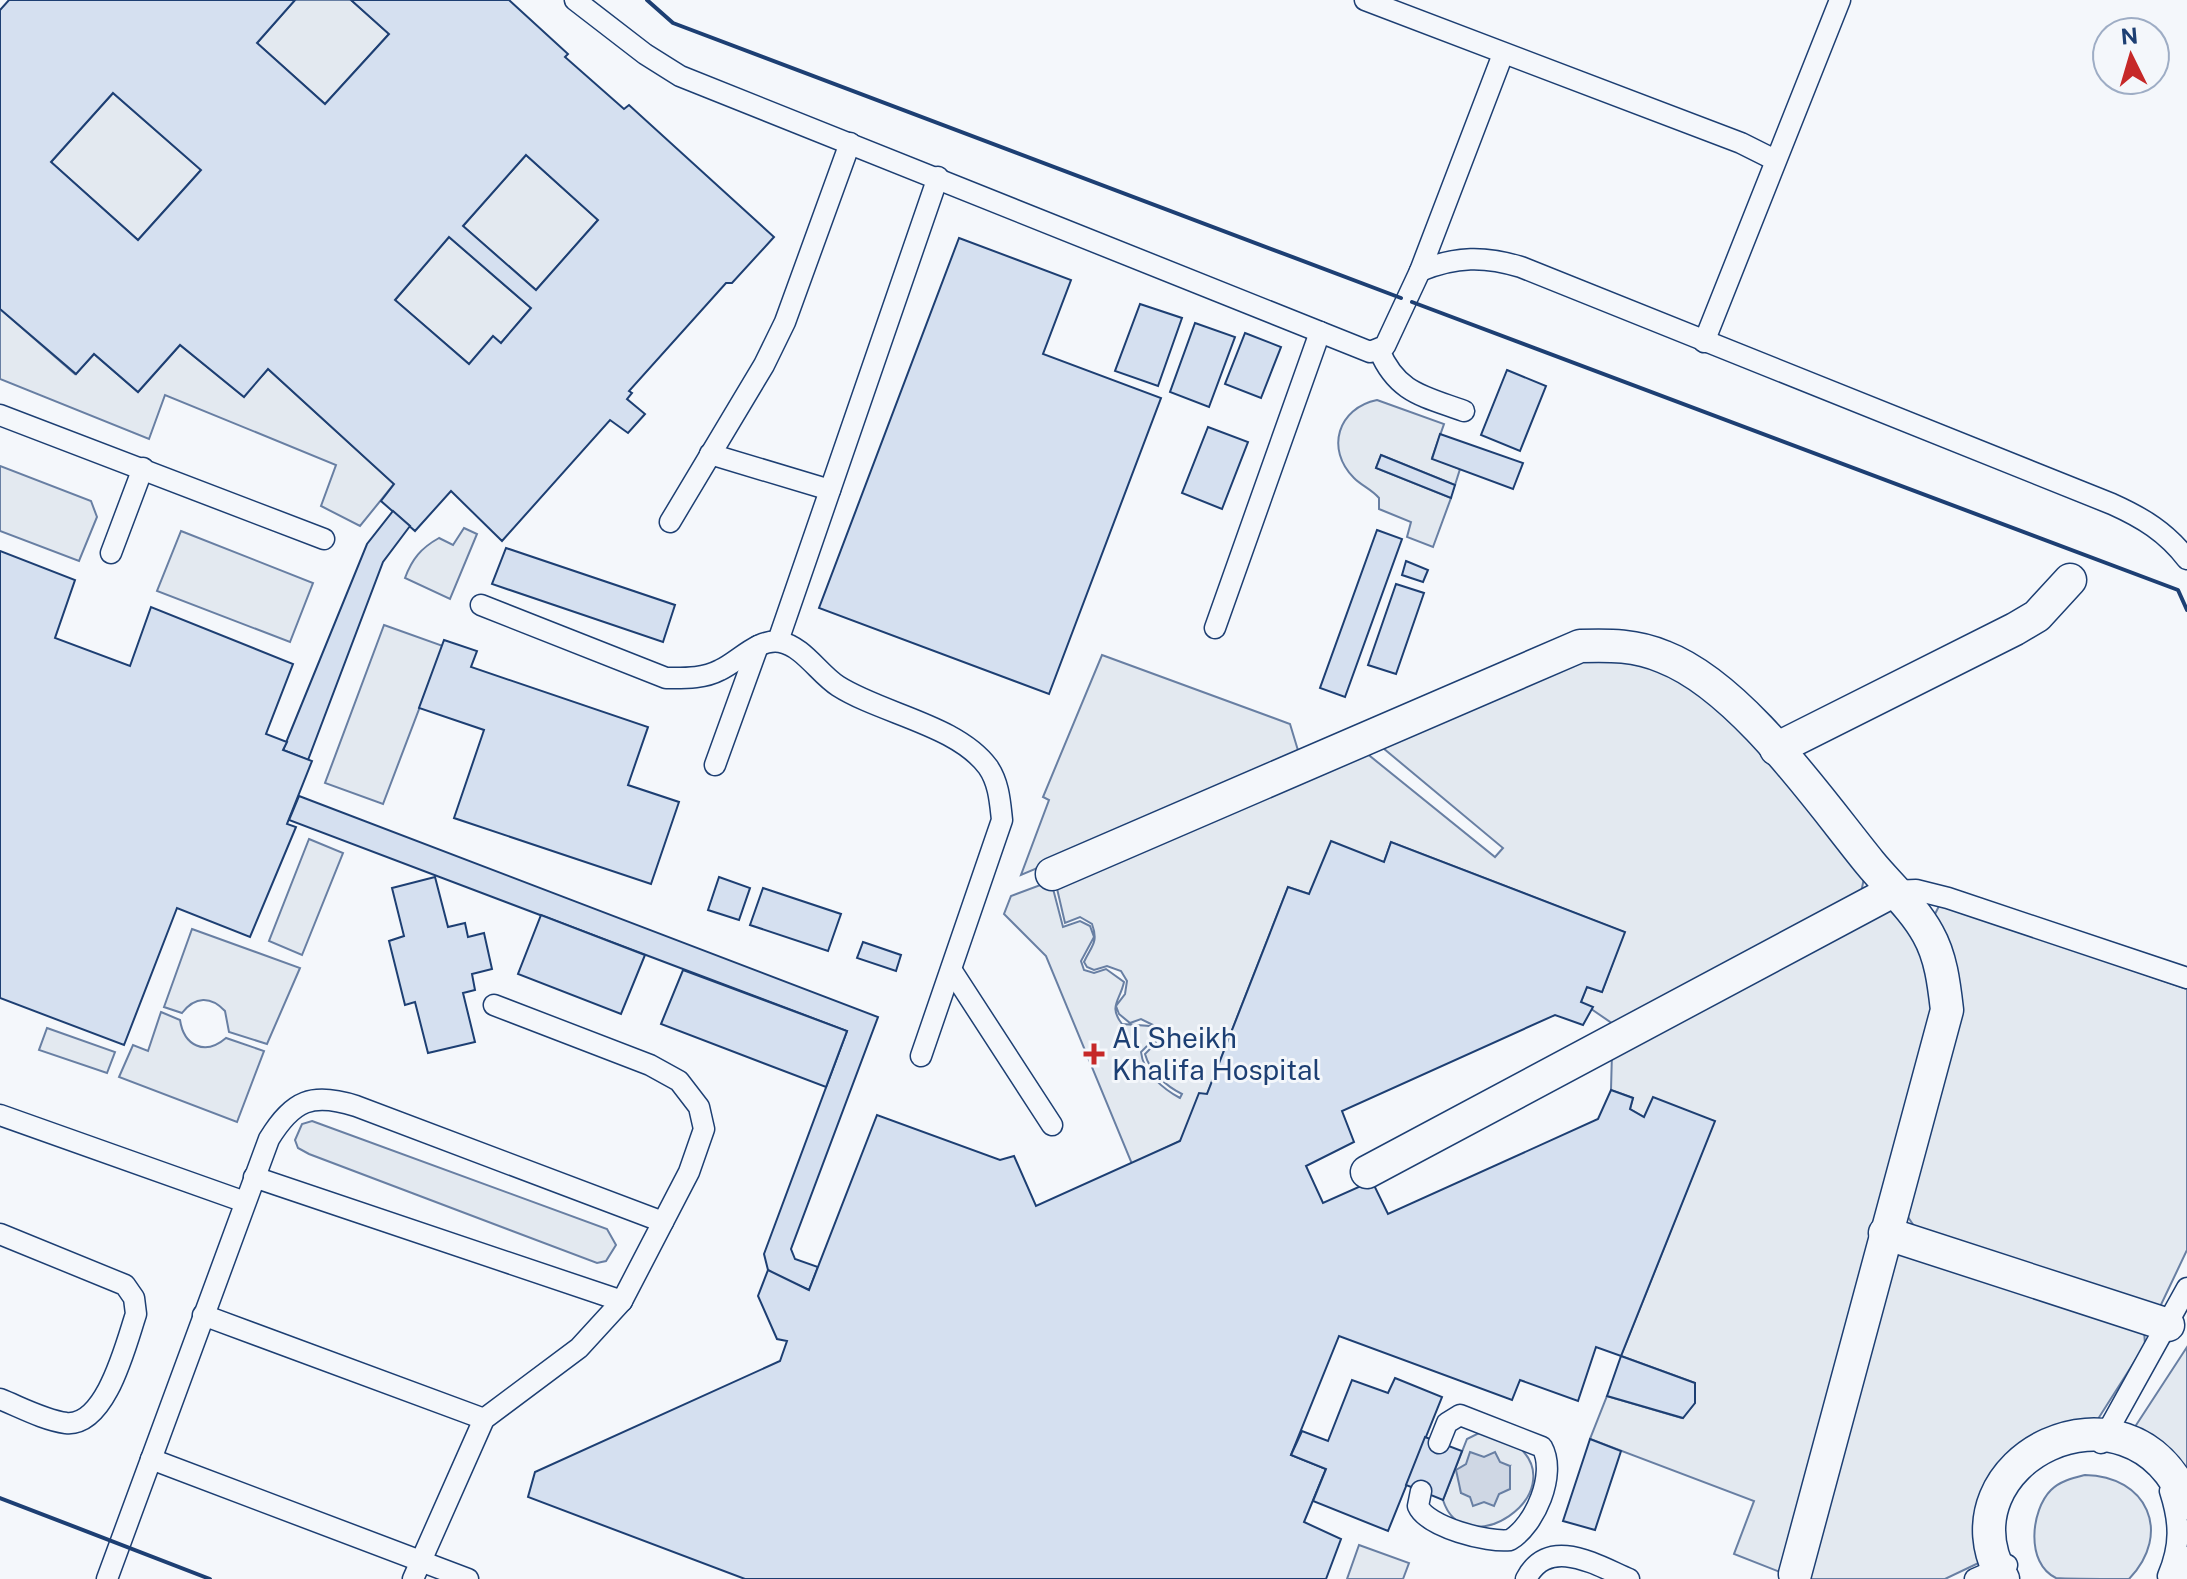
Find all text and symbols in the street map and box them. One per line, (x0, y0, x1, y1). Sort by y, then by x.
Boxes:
north arrow (2091, 16, 2171, 96)
text: N (2120, 22, 2139, 50)
place label: Al Sheikh Khalifa Hospital (1112, 1021, 1321, 1086)
marker: Al Sheikh Khalifa Hospital (1083, 1043, 1105, 1065)

